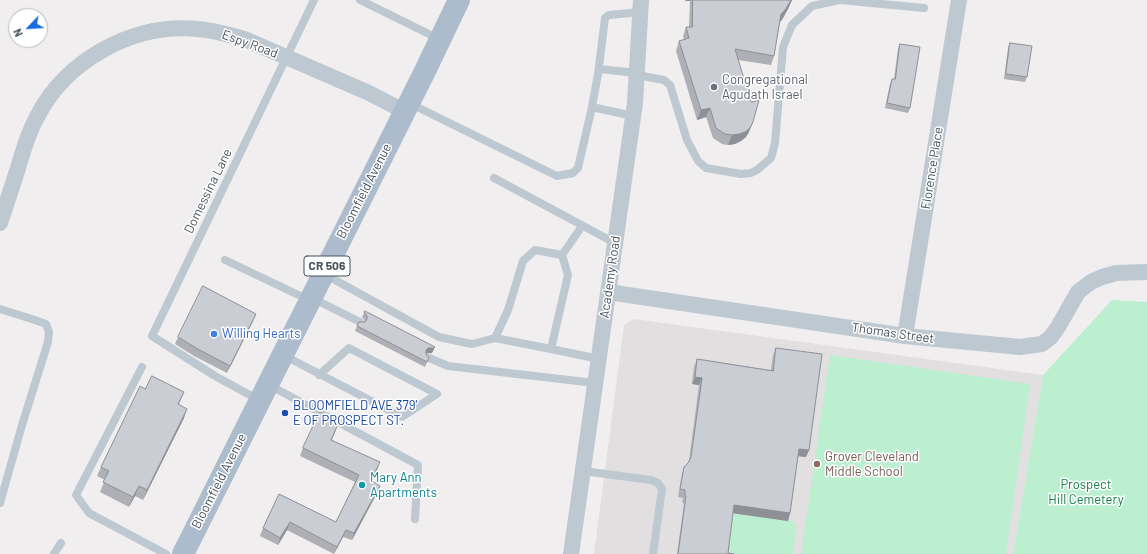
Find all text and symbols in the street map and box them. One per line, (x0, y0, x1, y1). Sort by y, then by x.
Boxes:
north arrow (8, 8, 48, 48)
text: N (10, 27, 25, 39)
street label: Espy Road (220, 27, 280, 61)
place label: Congregational Agudath Israel (722, 72, 808, 103)
marker: Congregational Agudath Israel (709, 82, 719, 92)
street label: Florence Place (918, 126, 946, 210)
street label: Bloomfield Avenue (333, 141, 395, 241)
street label: Domessina Lane (181, 146, 235, 236)
street label: Academy Road (596, 235, 624, 319)
road number: CR 506 (304, 256, 350, 276)
street label: Thomas Street (851, 319, 935, 347)
place label: Willing Hearts (222, 326, 300, 342)
marker: Willing Hearts (209, 329, 219, 339)
place label: BLOOMFIELD AVE 379' E OF PROSPECT ST. (293, 398, 417, 429)
marker: BLOOMFIELD AVE 379' E OF PROSPECT ST. (280, 408, 290, 418)
street label: Bloomfield Avenue (188, 431, 250, 531)
place label: Grover Cleveland Middle School (825, 449, 919, 480)
marker: Grover Cleveland Middle School (812, 459, 822, 469)
place label: Mary Ann Apartments (370, 470, 437, 501)
park label: Prospect Hill Cemetery (1048, 477, 1124, 508)
marker: Mary Ann Apartments (357, 480, 367, 490)

